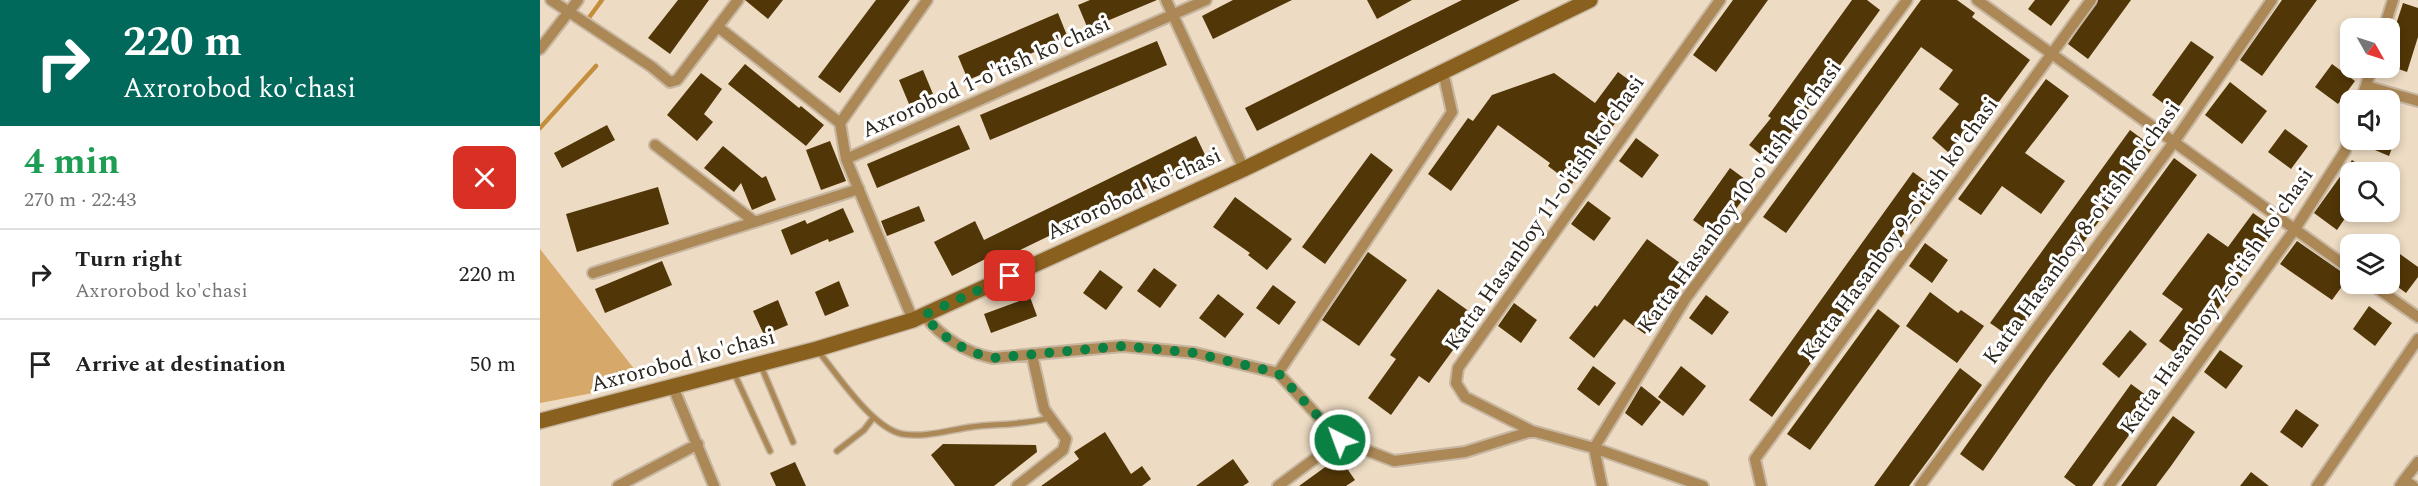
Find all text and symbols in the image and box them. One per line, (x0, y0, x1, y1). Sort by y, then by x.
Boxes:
street label: Axrorobod 1-o'tish ko'chasi (856, 7, 1116, 147)
text: 220 m (123, 11, 242, 74)
north arrow (2340, 18, 2400, 78)
map controls (2340, 18, 2400, 294)
icon: right (24, 24, 102, 102)
street label: Katta Hasanboy 10-o'tish ko'chasi (1630, 54, 1850, 340)
text: Axrorobod ko'chasi (123, 68, 356, 110)
street label: Katta Hasanboy 11-o'tish ko'chasi (1437, 68, 1653, 358)
street label: Katta Hasanboy 9-o'tish ko'chasi (1793, 90, 2007, 368)
button: sound (2340, 90, 2400, 150)
street label: Katta Hasanboy 8-o'tish ko'chasi (1975, 94, 2189, 372)
text: 4 min (24, 135, 120, 190)
street label: Axrorobod ko'chasi (1041, 139, 1227, 249)
button: close (453, 146, 516, 209)
street label: Katta Hasanboy 7-o'tish ko'chasi (2112, 161, 2322, 441)
button: search (2340, 162, 2400, 222)
text: 270 m · 22:43 (24, 185, 136, 215)
button: layers (2340, 234, 2400, 294)
text: Turn right (75, 243, 182, 276)
pin (984, 250, 1035, 301)
icon: right (24, 258, 57, 291)
text: 220 m (459, 258, 516, 291)
icon: arrive (993, 259, 1026, 292)
text: Axrorobod ko'chasi (75, 276, 248, 306)
street label: Axrorobod ko'chasi (587, 320, 779, 402)
icon: arrive (24, 348, 57, 381)
text: Arrive at destination (75, 348, 286, 381)
text: 50 m (470, 348, 516, 381)
position arrow (1308, 408, 1372, 472)

